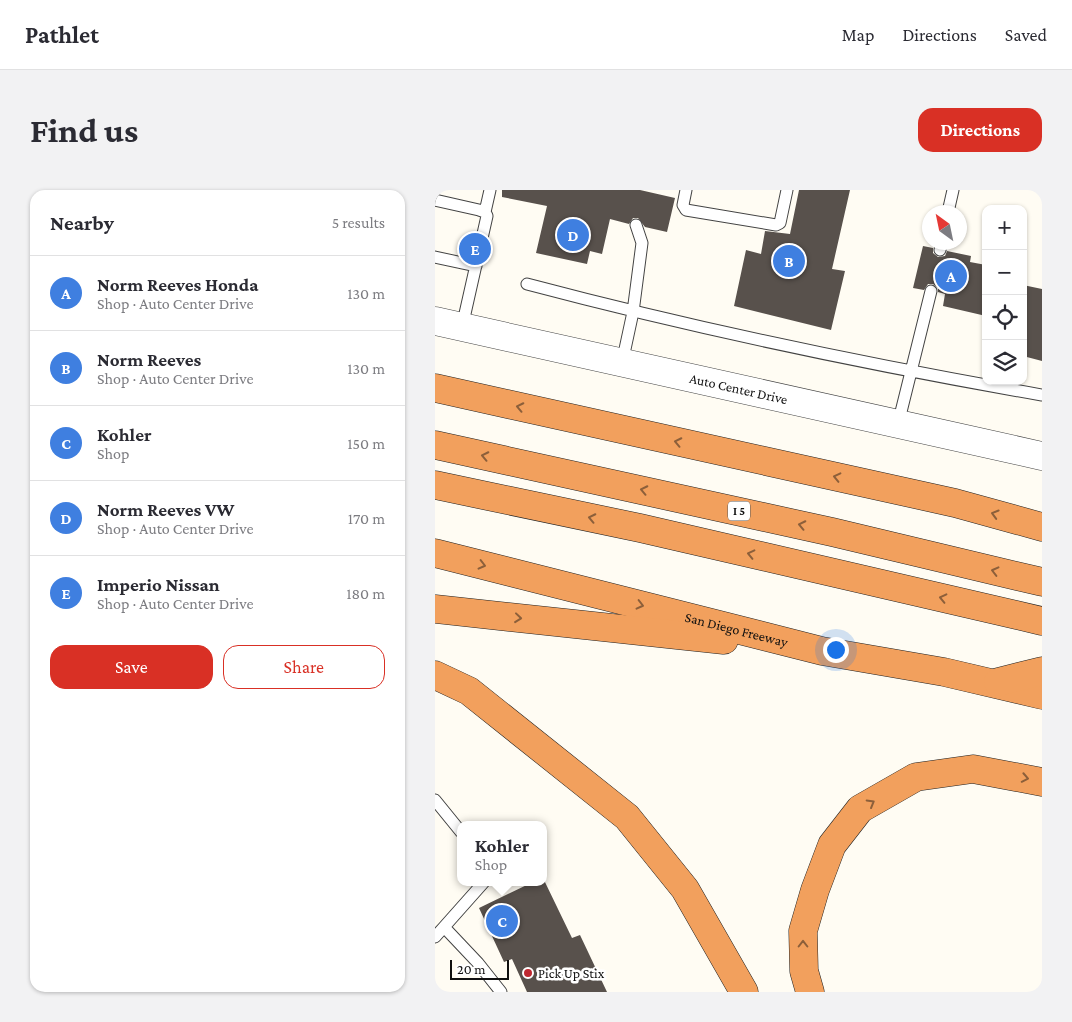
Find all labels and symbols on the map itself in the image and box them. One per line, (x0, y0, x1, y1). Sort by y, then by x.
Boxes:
north arrow (922, 205, 967, 250)
pin: D (557, 216, 589, 254)
pin: E (459, 230, 491, 268)
pin: B (773, 242, 805, 280)
pin: A (935, 257, 967, 295)
street label: Auto Center Drive (688, 370, 789, 407)
one-way arrow (515, 402, 524, 413)
one-way arrow (674, 437, 683, 448)
one-way arrow (481, 451, 489, 461)
one-way arrow (832, 472, 841, 483)
one-way arrow (639, 485, 648, 496)
road number: I 5 (728, 502, 750, 521)
one-way arrow (991, 510, 1000, 520)
one-way arrow (588, 513, 597, 524)
one-way arrow (798, 520, 807, 531)
one-way arrow (746, 549, 755, 560)
one-way arrow (478, 559, 487, 570)
one-way arrow (991, 566, 999, 576)
one-way arrow (939, 593, 948, 604)
one-way arrow (635, 599, 644, 610)
street label: San Diego Freeway (683, 609, 790, 650)
one-way arrow (515, 612, 523, 623)
your location (823, 637, 849, 663)
one-way arrow (1021, 773, 1030, 783)
one-way arrow (866, 799, 875, 809)
pin: C (486, 902, 518, 940)
one-way arrow (798, 940, 808, 948)
scale bar (450, 957, 509, 980)
place label: Pick Up Stix (538, 965, 605, 981)
marker: Pick Up Stix (522, 967, 534, 979)

